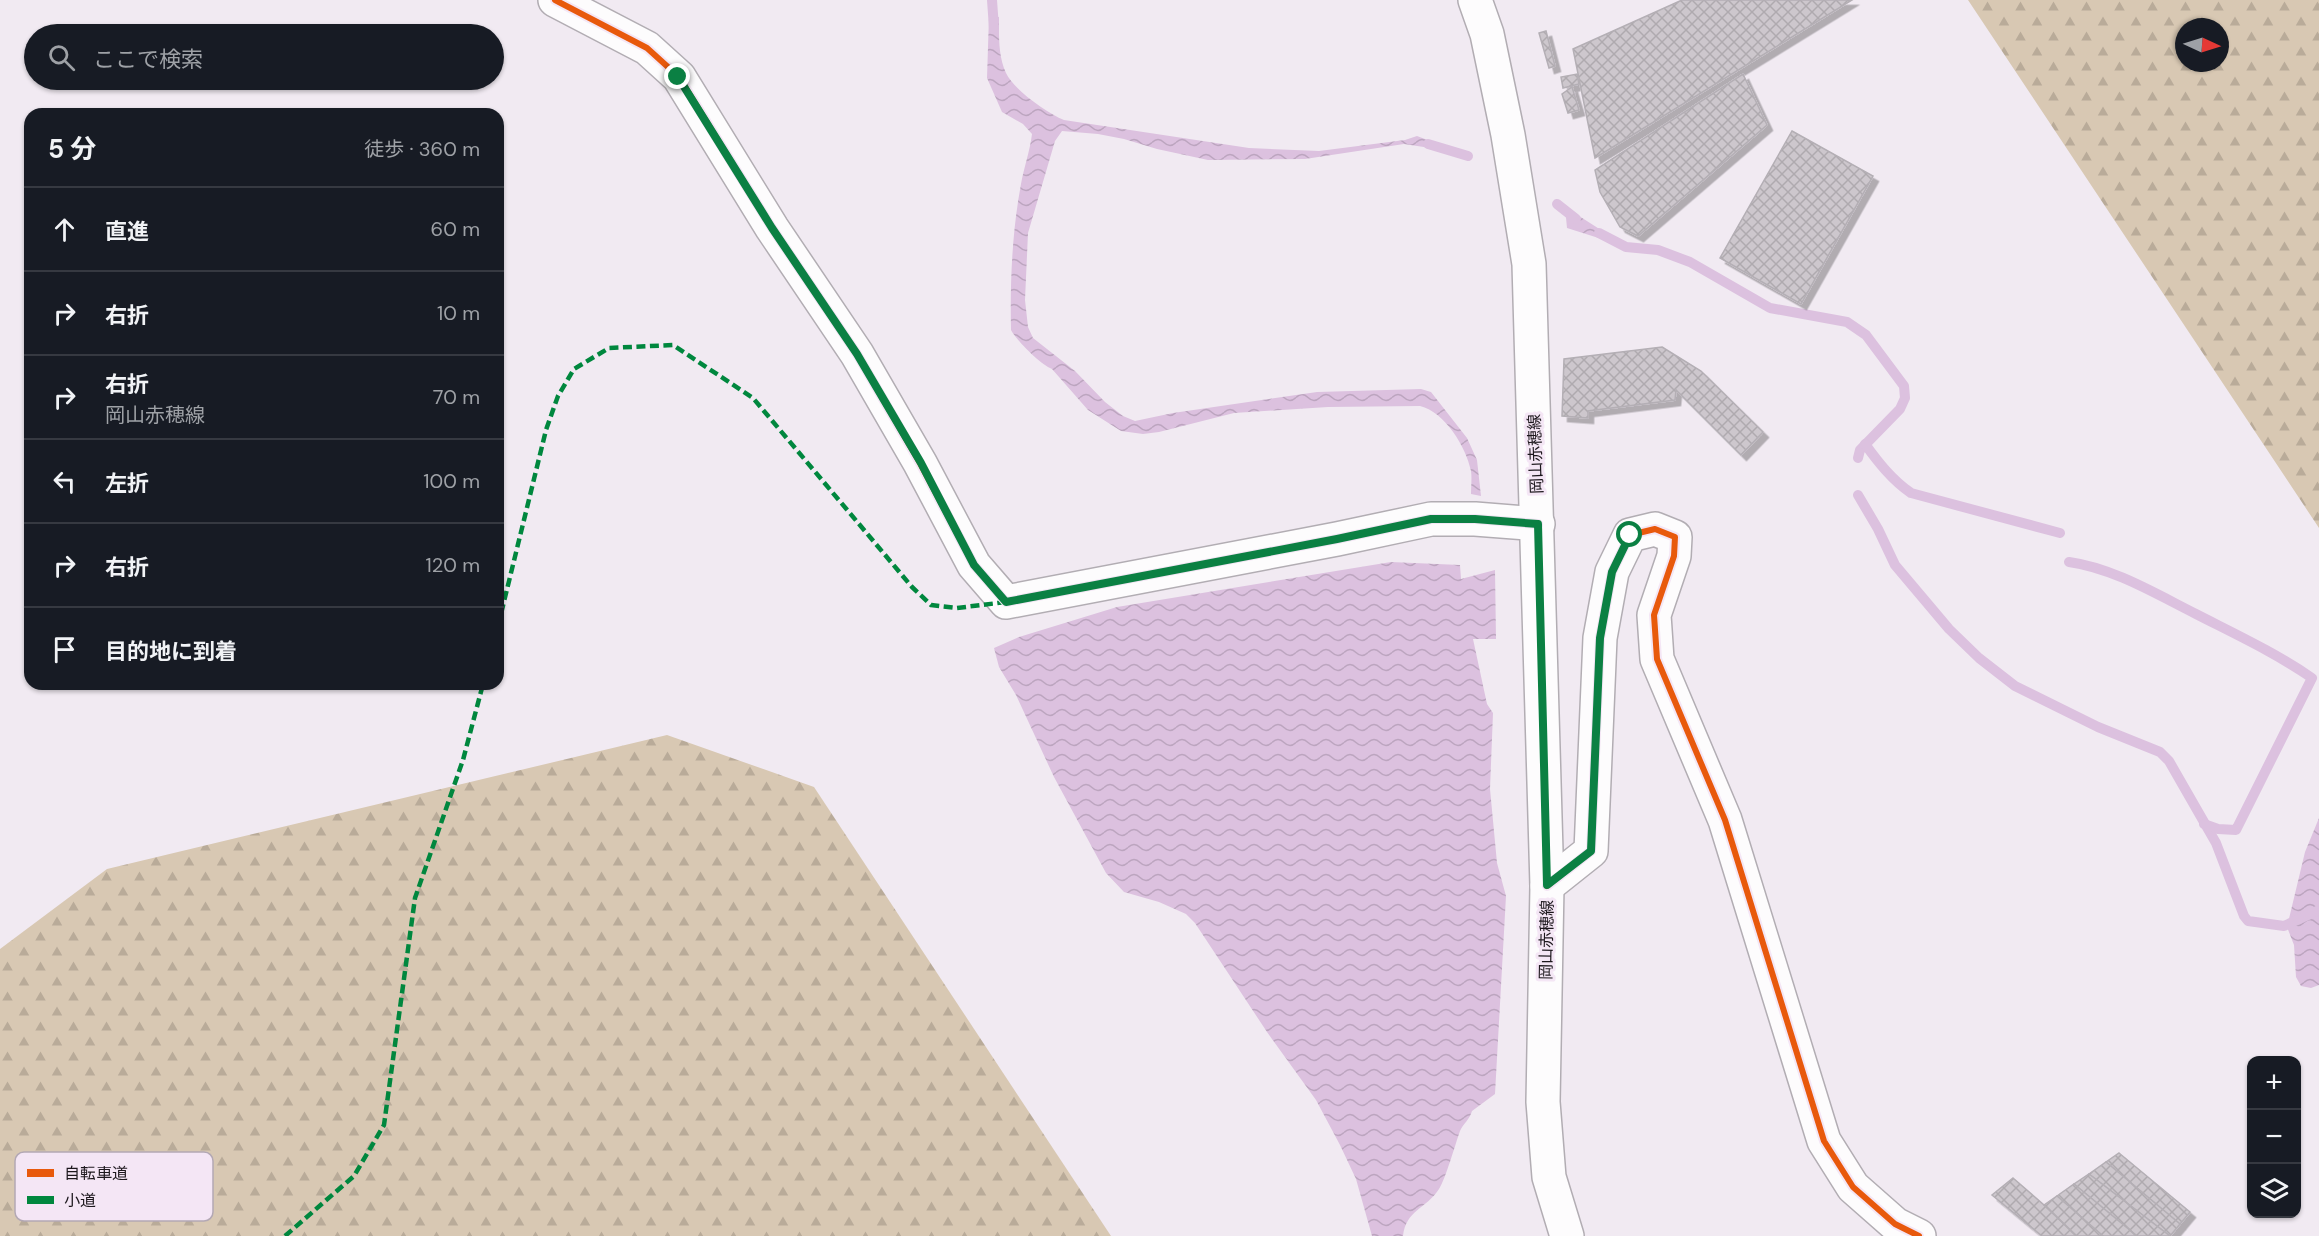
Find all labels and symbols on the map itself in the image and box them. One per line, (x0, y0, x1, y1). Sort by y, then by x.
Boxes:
north arrow (2175, 18, 2229, 72)
route end (664, 63, 690, 89)
street label: 岡山赤穂線 (1524, 414, 1547, 494)
route start (1616, 521, 1642, 547)
street label: 岡山赤穂線 (1535, 900, 1558, 980)
legend (15, 1152, 213, 1221)
text: 自転車道 (64, 1163, 128, 1184)
text: 小道 (64, 1190, 96, 1211)

